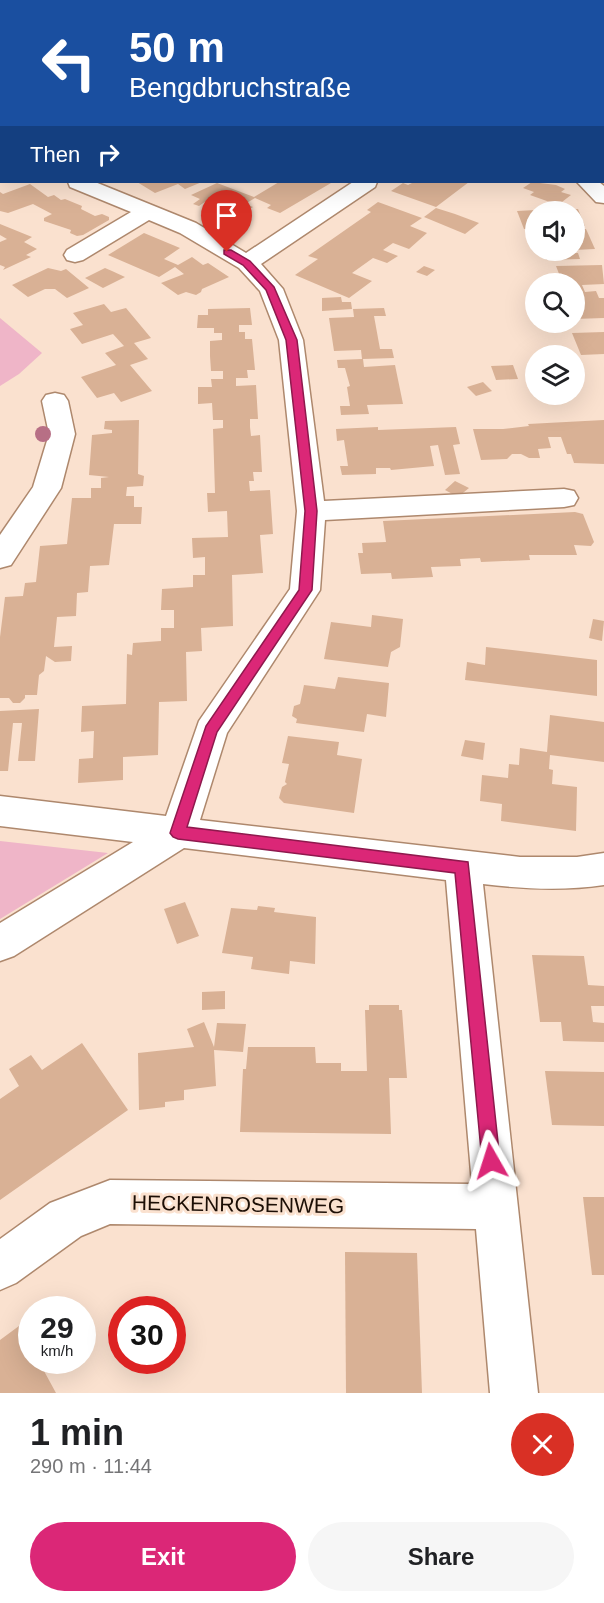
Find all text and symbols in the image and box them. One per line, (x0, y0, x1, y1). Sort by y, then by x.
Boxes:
icon: left (30, 24, 108, 102)
text: 50 m (129, 24, 225, 71)
text: Bengdbruchstraße (129, 73, 351, 103)
icon: right (92, 138, 125, 171)
text: Then (30, 142, 80, 167)
pin (201, 190, 252, 252)
icon: arrive (210, 199, 243, 232)
map controls (525, 201, 585, 405)
button: sound (525, 201, 585, 261)
button: search (525, 273, 585, 333)
button: layers (525, 345, 585, 405)
position arrow (459, 1129, 523, 1193)
street label: HECKENROSENWEG (132, 1191, 344, 1217)
speed limit sign: 30 (108, 1296, 186, 1374)
text: 29 (40, 1311, 74, 1344)
text: km/h (41, 1342, 73, 1359)
text: 1 min (30, 1412, 124, 1453)
button: close (511, 1413, 574, 1476)
text: 290 m · 11:44 (30, 1455, 152, 1477)
button: Exit (30, 1522, 296, 1591)
button: Share (308, 1522, 574, 1591)

